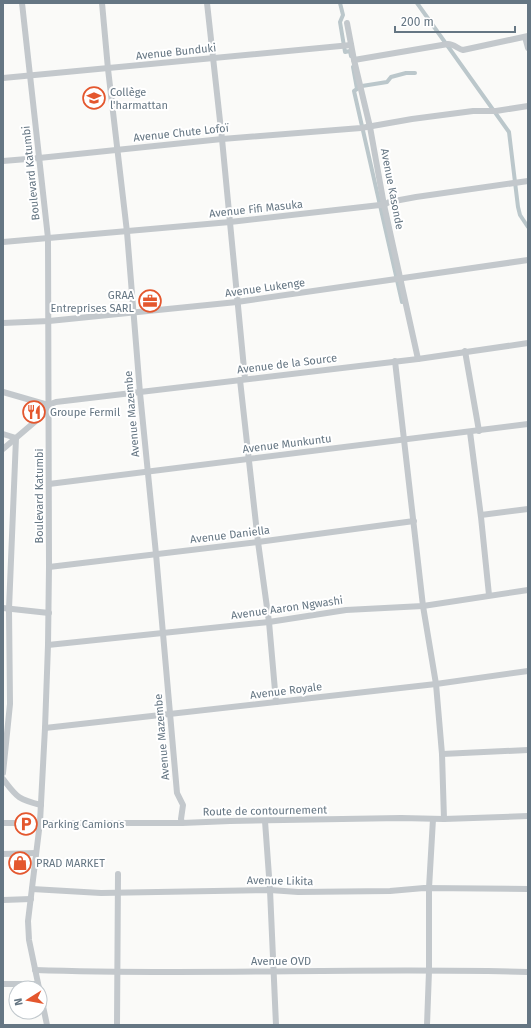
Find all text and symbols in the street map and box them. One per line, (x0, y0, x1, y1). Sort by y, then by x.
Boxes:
scale bar (395, 8, 515, 34)
text: 200 m (401, 15, 434, 29)
street label: Avenue Bunduki (135, 41, 217, 63)
school or university icon: Collège l'harmattan (81, 85, 107, 111)
place label: Collège l'harmattan (110, 86, 168, 112)
street label: Avenue Chute Lofoï (133, 121, 230, 144)
street label: Boulevard Katumbi (20, 125, 42, 221)
street label: Avenue Kasonde (378, 147, 406, 231)
street label: Avenue Fifi Masuka (208, 198, 304, 220)
street label: Avenue Lukenge (224, 276, 306, 300)
office icon: GRAA Entreprises SARL (137, 288, 163, 314)
place label: GRAA Entreprises SARL (50, 289, 135, 315)
street label: Avenue de la Source (236, 351, 338, 377)
street label: Avenue Mazembe (122, 370, 142, 458)
restaurant icon: Groupe Fermil (21, 399, 47, 425)
place label: Groupe Fermil (50, 406, 120, 419)
street label: Avenue Munkuntu (242, 432, 332, 456)
street label: Boulevard Katumbi (33, 448, 46, 544)
street label: Avenue Daniella (189, 524, 271, 546)
street label: Avenue Aaron Ngwashi (230, 594, 344, 622)
street label: Avenue Royale (249, 680, 323, 702)
street label: Avenue Mazembe (152, 693, 172, 781)
street label: Route de contournement (203, 803, 327, 819)
parking icon: Parking Camions (13, 811, 39, 837)
place label: Parking Camions (42, 818, 124, 831)
shop icon: PRAD MARKET (7, 850, 33, 876)
place label: PRAD MARKET (36, 857, 105, 870)
street label: Avenue Likita (247, 874, 313, 888)
street label: Avenue OVD (251, 955, 311, 968)
north arrow (8, 980, 48, 1020)
text: N (12, 997, 26, 1007)

